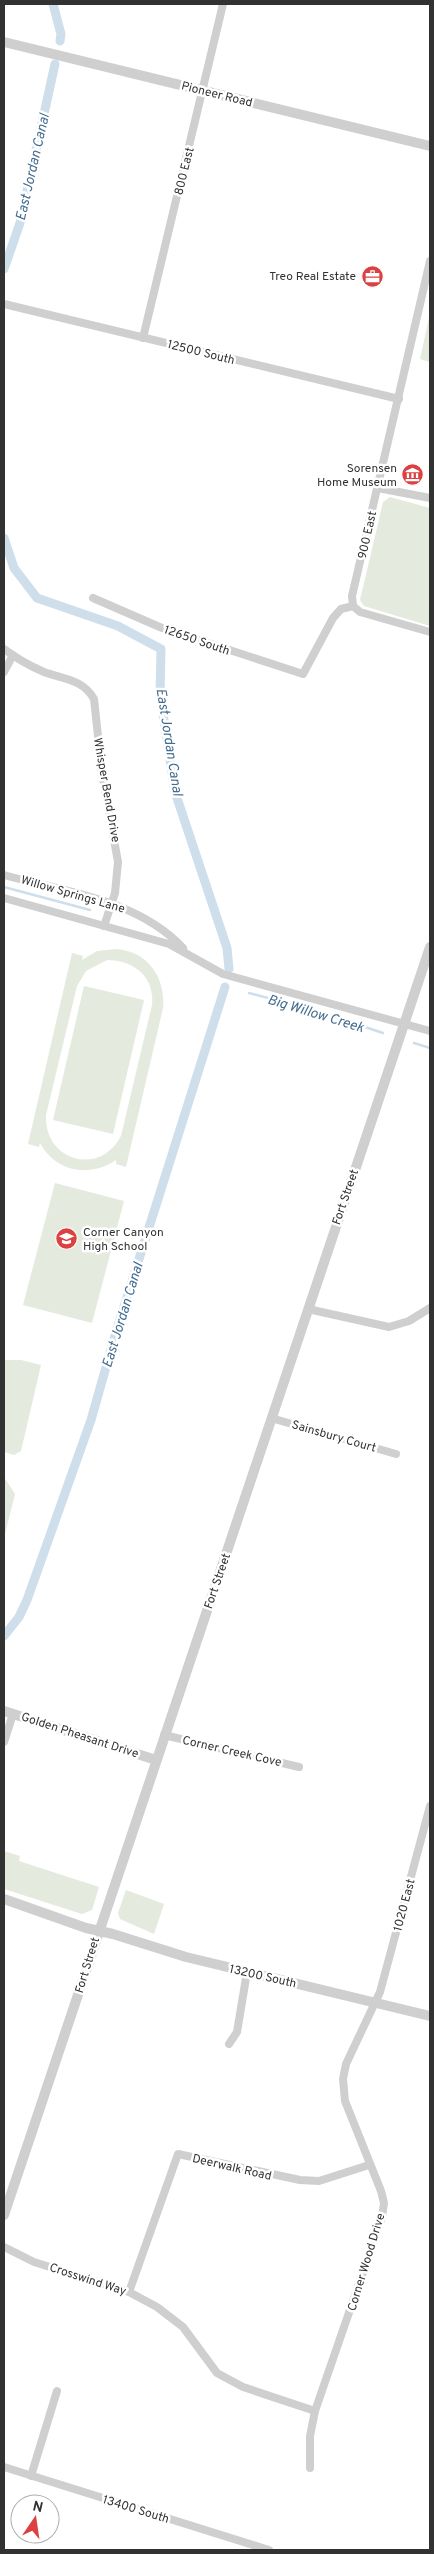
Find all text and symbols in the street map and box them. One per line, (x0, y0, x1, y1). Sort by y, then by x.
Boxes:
street label: Pioneer Road (180, 78, 254, 112)
water label: East Jordan Canal (13, 111, 54, 222)
street label: 800 East (171, 146, 199, 197)
office icon: Treo Real Estate (360, 264, 384, 288)
place label: Treo Real Estate (269, 269, 356, 285)
street label: 12500 South (165, 337, 236, 369)
place label: Sorensen Home Museum (317, 461, 397, 491)
museum icon: Sorensen Home Museum (401, 463, 425, 487)
street label: 900 East (355, 510, 381, 561)
street label: 12650 South (162, 622, 232, 660)
water label: East Jordan Canal (152, 687, 186, 799)
street label: Whisper Bend Drive (89, 737, 123, 844)
street label: Willow Springs Lane (19, 872, 127, 917)
water label: Big Willow Creek (265, 992, 367, 1037)
street label: Fort Street (329, 1167, 363, 1227)
place label: Corner Canyon High School (83, 1225, 164, 1255)
school or university icon: Corner Canyon High School (55, 1227, 79, 1251)
water label: East Jordan Canal (99, 1259, 148, 1370)
street label: Sainsbury Court (290, 1417, 378, 1457)
street label: Fort Street (201, 1551, 235, 1611)
street label: Golden Pheasant Drive (19, 1709, 140, 1762)
street label: Corner Creek Cove (181, 1733, 283, 1771)
street label: 1020 East (390, 1877, 420, 1933)
street label: Fort Street (72, 1935, 104, 1995)
street label: 13200 South (228, 1961, 298, 1992)
street label: Deerwalk Road (191, 2151, 273, 2185)
street label: Corner Wood Drive (344, 2211, 389, 2313)
street label: Crosswind Way (47, 2260, 128, 2300)
street label: 13400 South (100, 2492, 171, 2528)
north arrow (10, 2494, 60, 2544)
text: N (31, 2498, 44, 2517)

